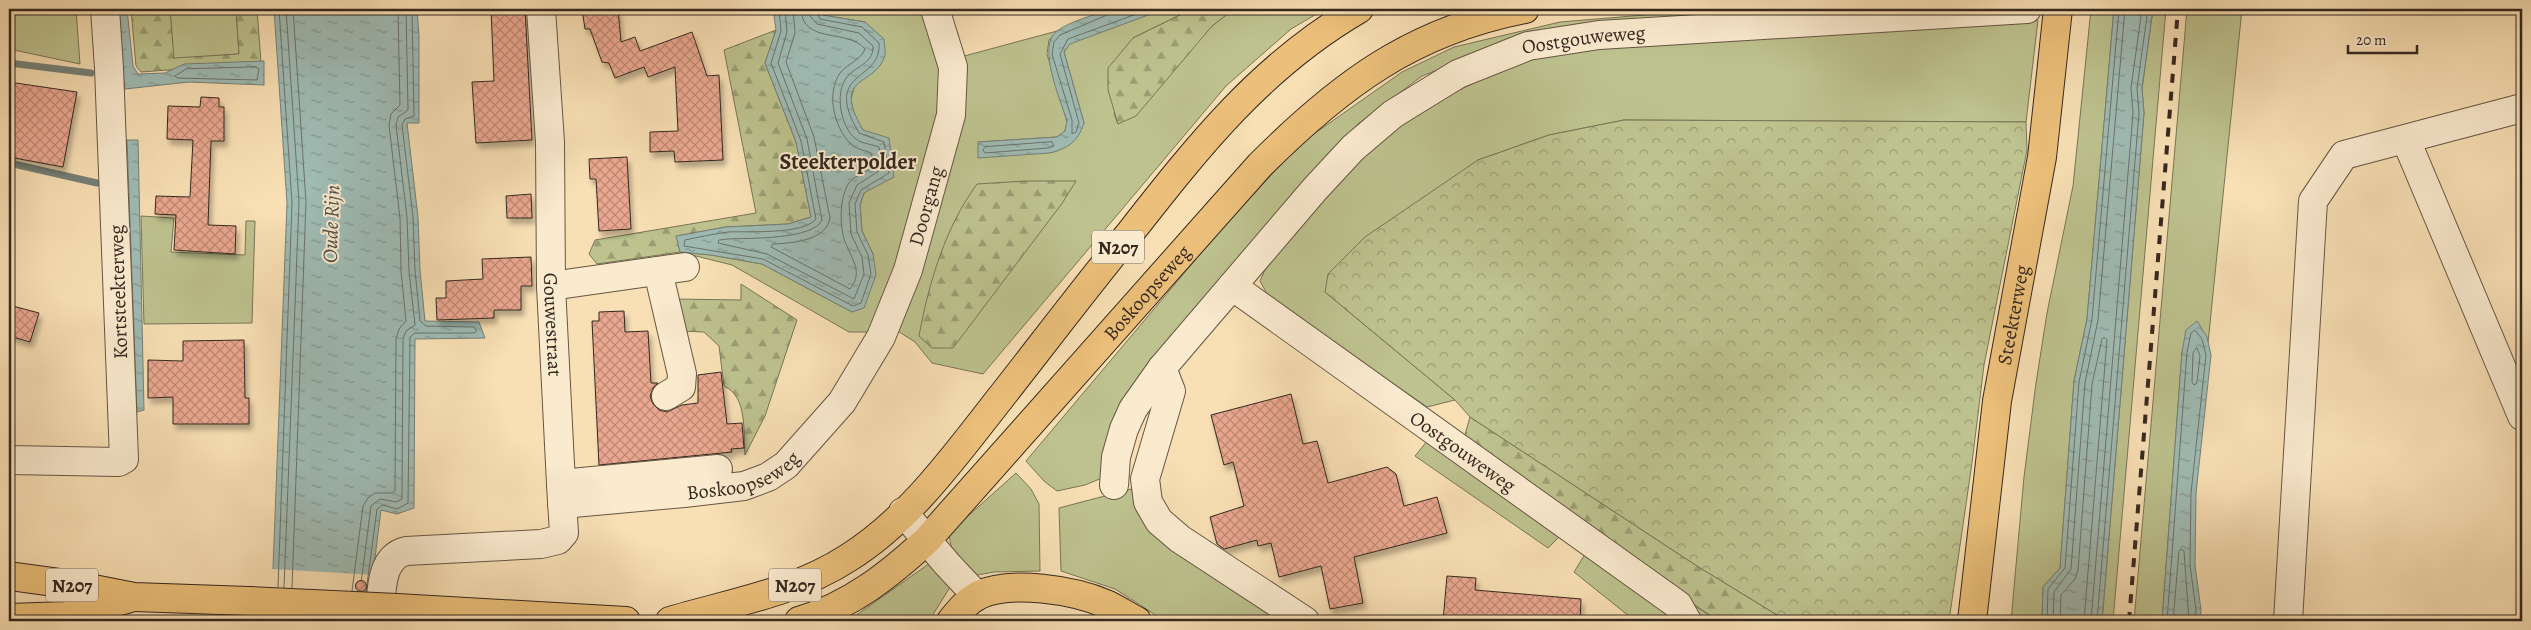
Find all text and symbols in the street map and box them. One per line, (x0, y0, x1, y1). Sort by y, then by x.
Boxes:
street label: Oostgouweweg (1520, 19, 1646, 61)
scale bar (2348, 22, 2417, 54)
text: 20 m (2356, 30, 2387, 50)
district label: Steekterpolder (779, 147, 917, 177)
street label: Doorgang (902, 163, 950, 249)
water label: Oude Rijn (316, 184, 346, 264)
street label: Kortsteekterweg (103, 224, 134, 360)
road number: N207 (1092, 230, 1144, 264)
street label: Boskoopseweg (1097, 239, 1197, 346)
street label: Steekterweg (1991, 263, 2036, 367)
street label: Gouwestraat (537, 273, 569, 378)
street label: Oostgouweweg (1404, 404, 1521, 499)
street label: Boskoopseweg (685, 445, 806, 507)
road number: N207 (46, 568, 98, 602)
road number: N207 (769, 568, 821, 602)

